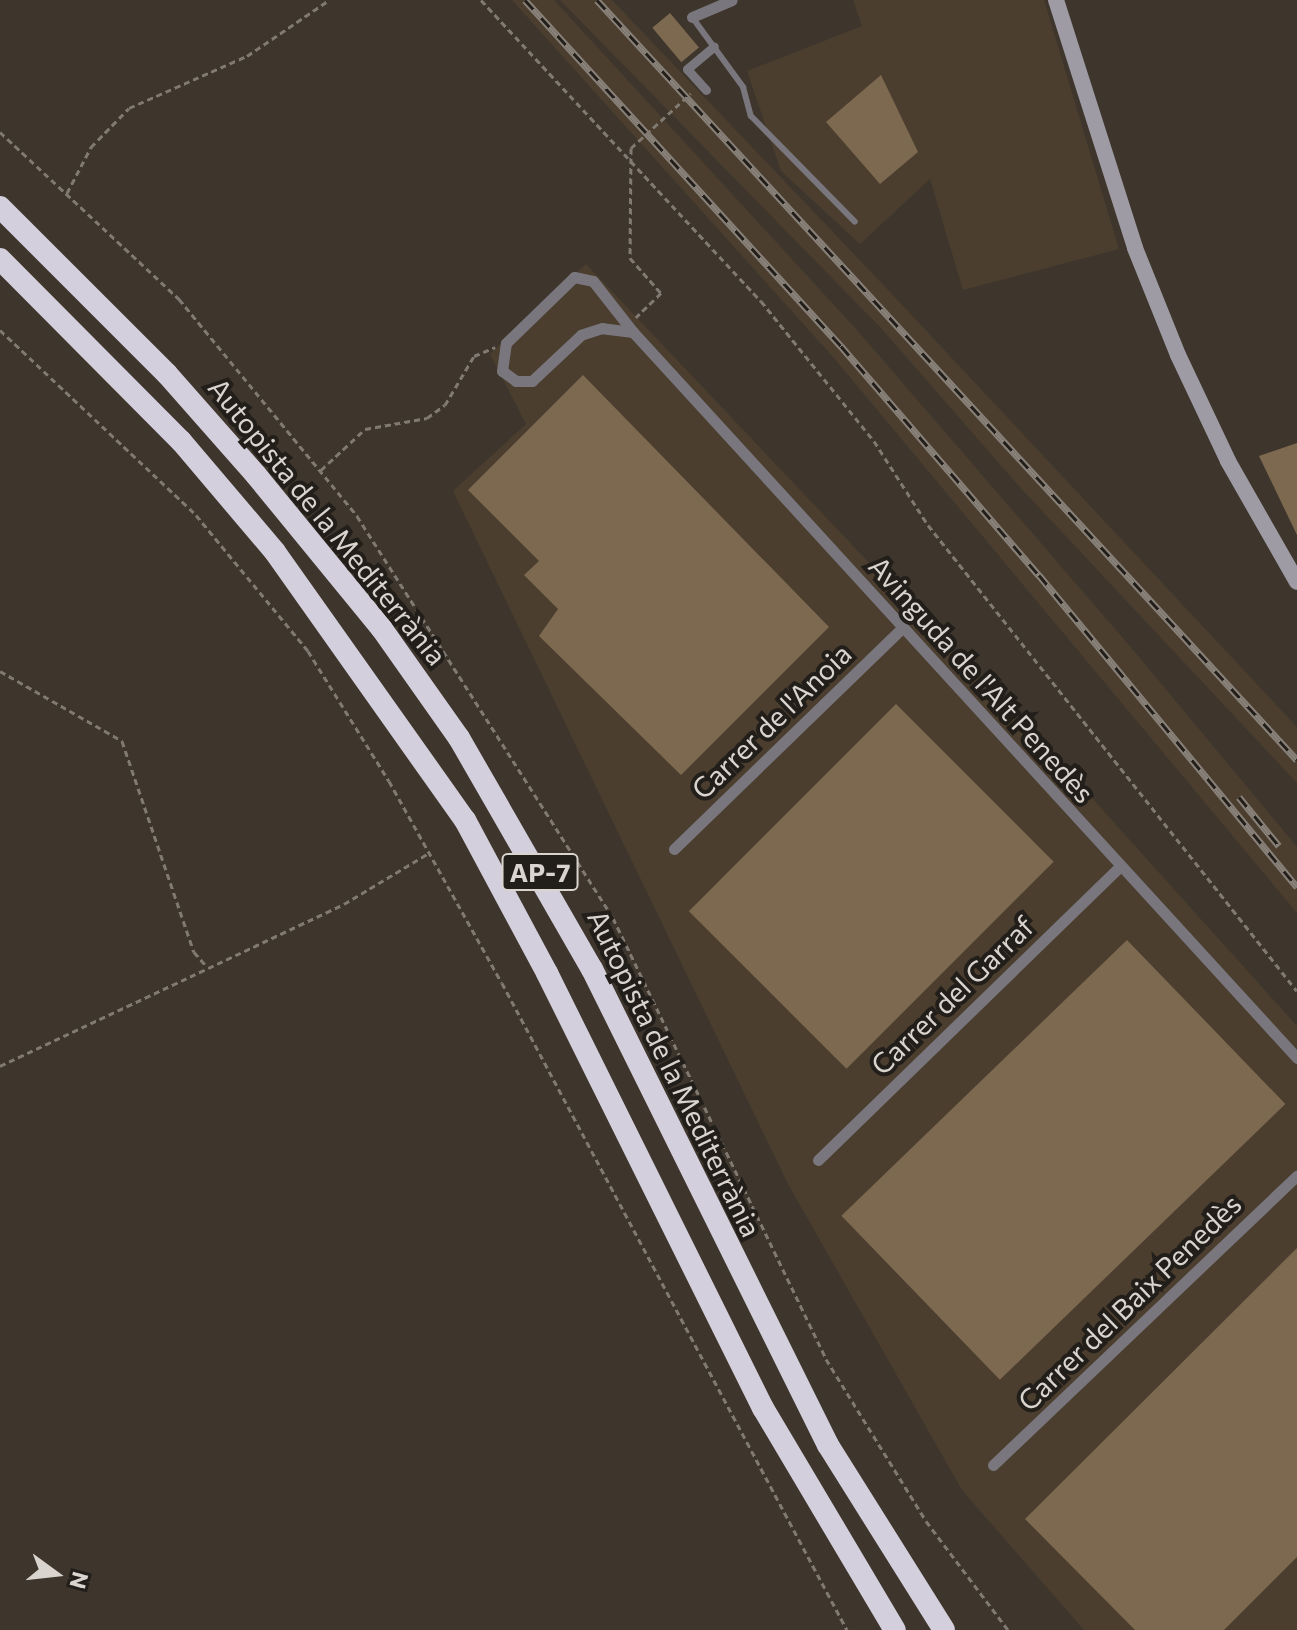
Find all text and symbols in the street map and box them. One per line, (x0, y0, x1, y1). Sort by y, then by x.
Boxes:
street label: Autopista de la Mediterrània (202, 371, 454, 671)
street label: Avinguda de l'Alt Penedès (862, 549, 1102, 809)
street label: Carrer de l'Anoia (684, 637, 858, 805)
road number: AP-7 (500, 850, 580, 894)
street label: Autopista de la Mediterrània (581, 904, 769, 1242)
street label: Carrer del Garraf (864, 909, 1040, 1081)
street label: Carrer del Baix Penedès (1011, 1187, 1247, 1417)
north arrow (16, 1534, 96, 1614)
text: N (64, 1569, 95, 1592)

